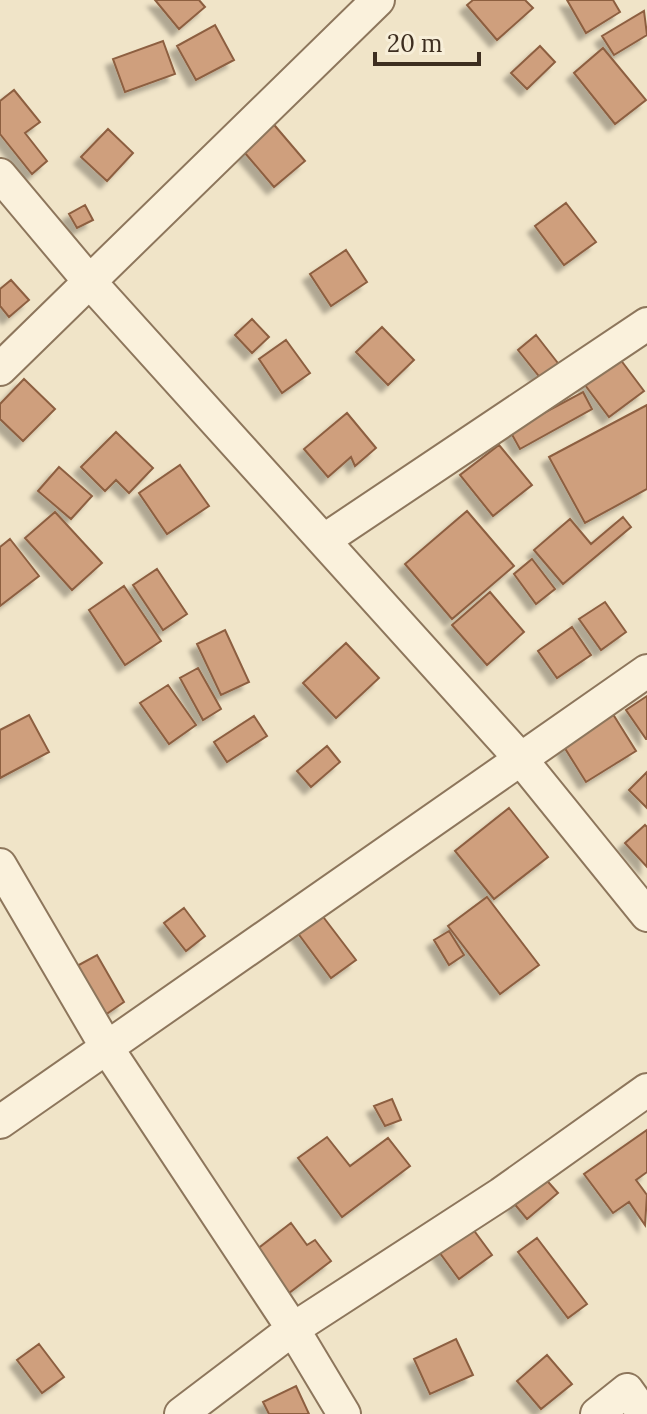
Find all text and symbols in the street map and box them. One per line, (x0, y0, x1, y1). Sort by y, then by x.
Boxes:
scale bar (375, 16, 479, 66)
text: 20 m (387, 28, 443, 59)

